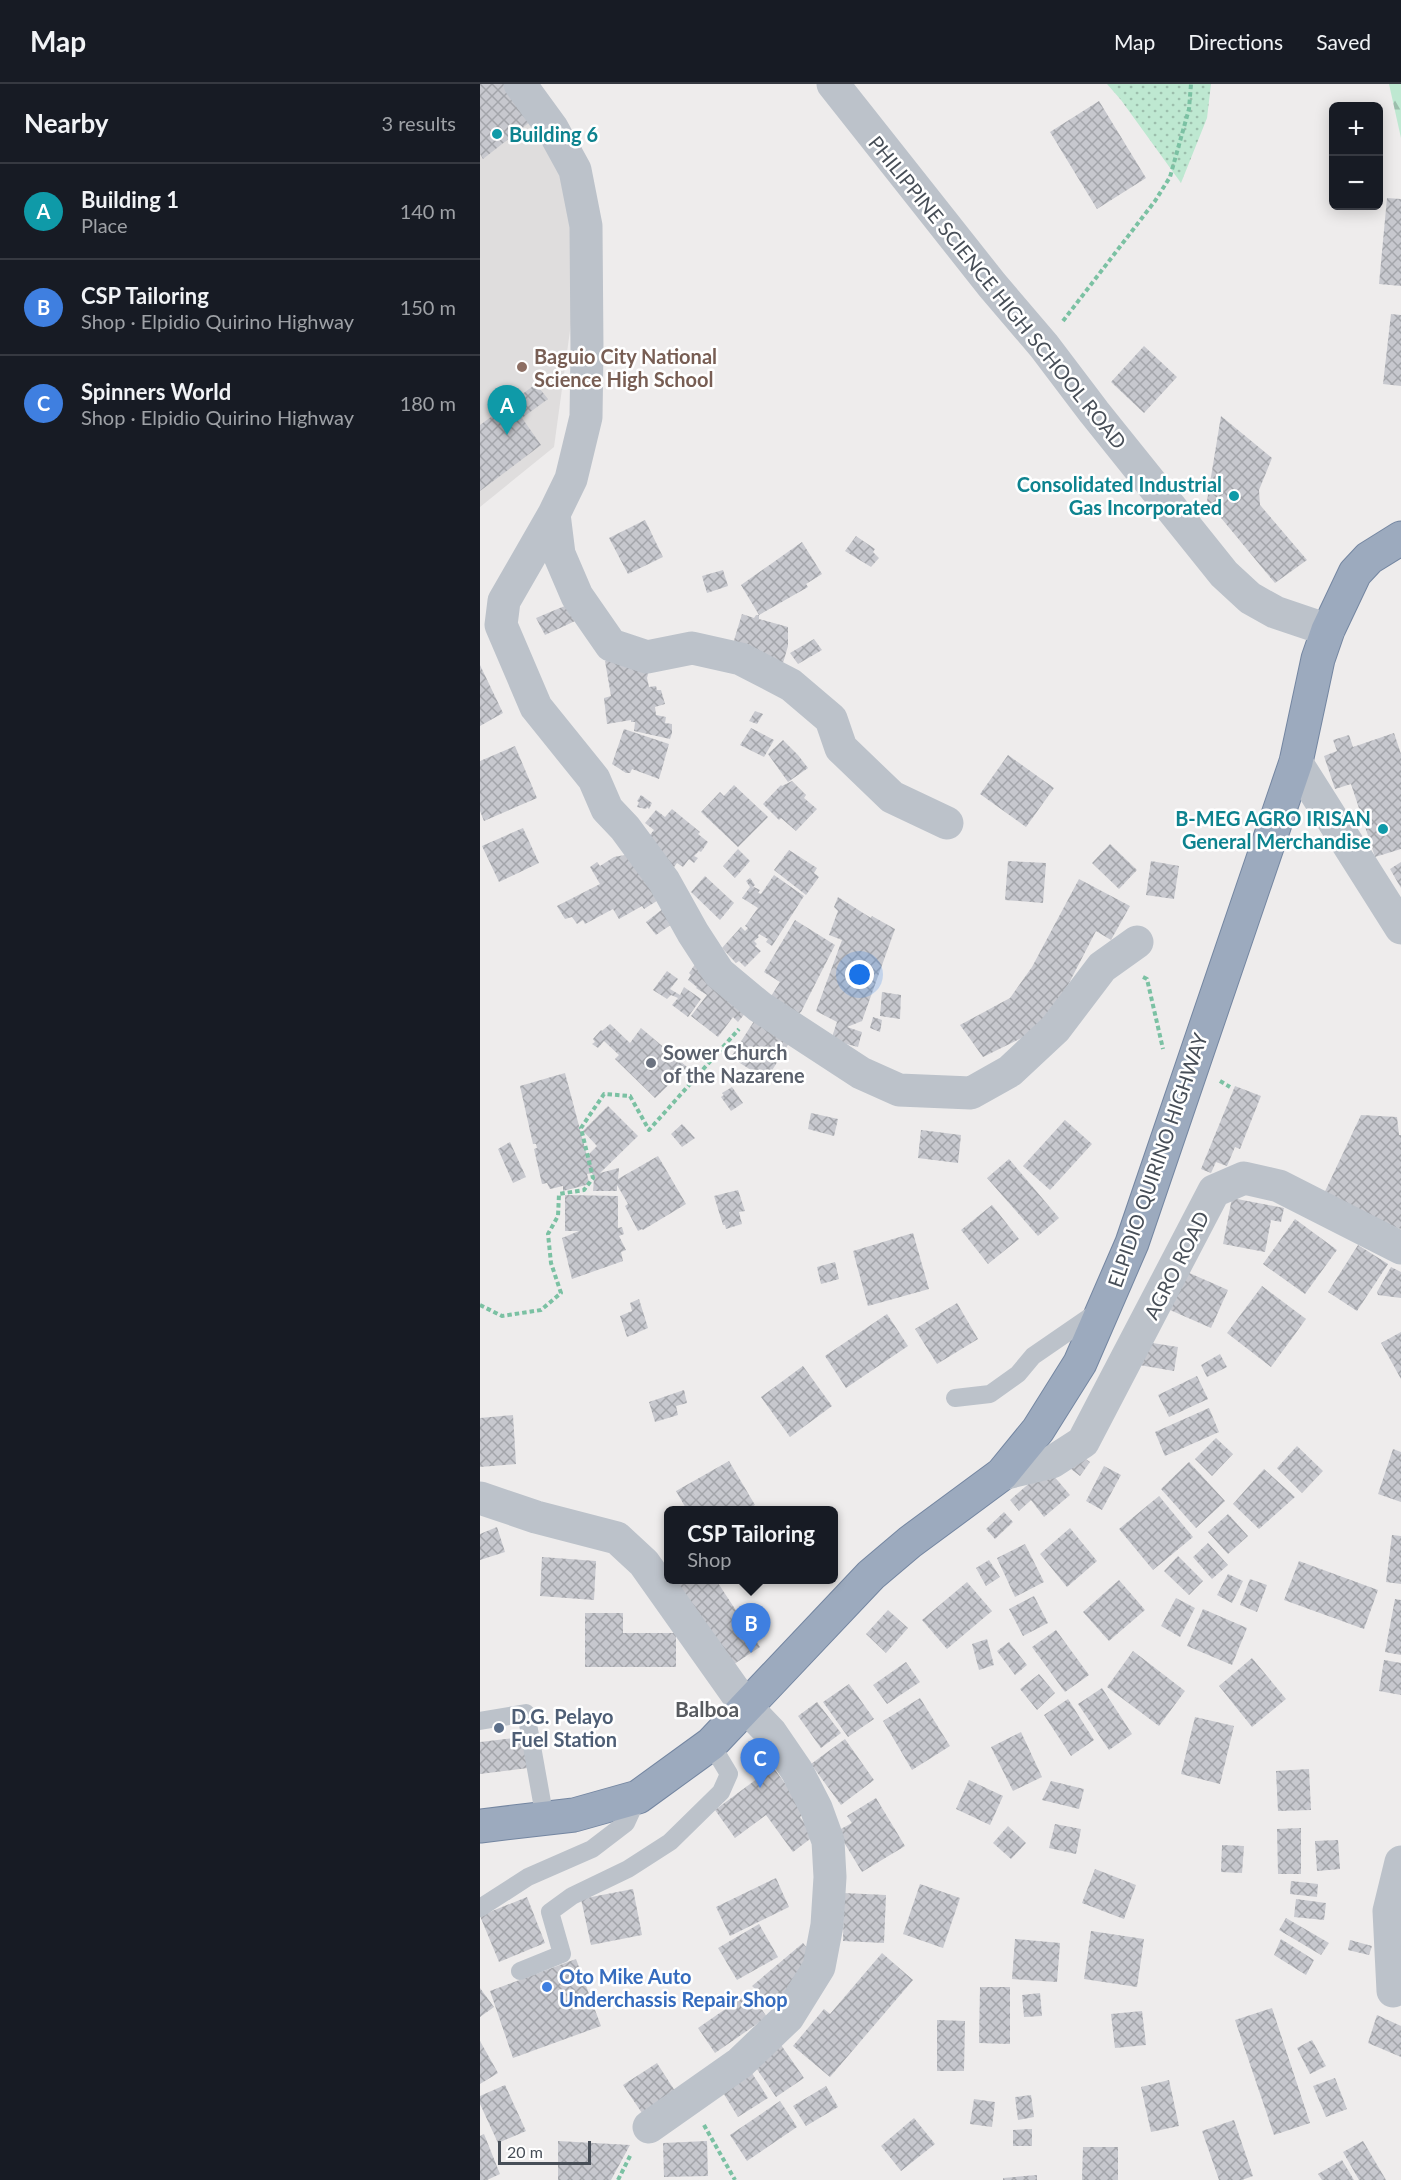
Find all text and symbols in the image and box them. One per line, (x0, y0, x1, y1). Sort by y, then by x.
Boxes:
text: Map (30, 24, 86, 58)
text: Map (1114, 29, 1155, 54)
text: Directions (1188, 29, 1283, 54)
text: Saved (1316, 29, 1371, 54)
map controls (1329, 102, 1383, 210)
button: + (1329, 102, 1383, 156)
text: Nearby (24, 107, 109, 139)
text: 3 results (381, 111, 456, 135)
place label: Building 6 (509, 122, 598, 146)
marker: Building 6 (490, 127, 504, 141)
street label: PHILIPPINE SCIENCE HIGH SCHOOL ROAD (864, 131, 1132, 453)
button: − (1329, 156, 1383, 210)
text: Building 1 (81, 186, 179, 213)
text: A (37, 199, 50, 223)
text: 140 m (400, 199, 456, 223)
text: Place (81, 213, 128, 237)
text: CSP Tailoring (81, 282, 209, 309)
text: B (37, 295, 50, 319)
text: 150 m (400, 295, 456, 319)
text: Shop · Elpidio Quirino Highway (81, 309, 354, 333)
place label: Baguio City National Science High School (534, 344, 717, 391)
marker: Baguio City National Science High School (515, 360, 529, 374)
text: Spinners World (81, 378, 231, 405)
pin: A (488, 386, 526, 435)
text: C (37, 391, 50, 415)
text: 180 m (400, 391, 456, 415)
text: Shop · Elpidio Quirino Highway (81, 405, 354, 429)
place label: Consolidated Industrial Gas Incorporated (1017, 472, 1222, 519)
marker: Consolidated Industrial Gas Incorporated (1227, 489, 1241, 503)
place label: B-MEG AGRO IRISAN General Merchandise (1175, 806, 1371, 853)
marker: B-MEG AGRO IRISAN General Merchandise (1376, 822, 1390, 836)
your location (845, 960, 874, 989)
street label: ELPIDIO QUIRINO HIGHWAY (1102, 1029, 1212, 1290)
place label: Sower Church of the Nazarene (663, 1040, 805, 1087)
marker: Sower Church of the Nazarene (644, 1056, 658, 1070)
street label: AGRO ROAD (1139, 1207, 1213, 1323)
popup (664, 1506, 838, 1584)
text: CSP Tailoring (687, 1520, 815, 1547)
text: Shop (687, 1547, 732, 1571)
pin: B (732, 1604, 770, 1653)
district label: Balboa (675, 1696, 739, 1721)
place label: D.G. Pelayo Fuel Station (511, 1704, 617, 1751)
marker: D.G. Pelayo Fuel Station (492, 1721, 506, 1735)
pin: C (740, 1738, 780, 1788)
place label: Oto Mike Auto Underchassis Repair Shop (559, 1964, 788, 2011)
marker: Oto Mike Auto Underchassis Repair Shop (540, 1980, 554, 1994)
scale bar (498, 2138, 591, 2166)
text: 20 m (507, 2142, 543, 2161)

